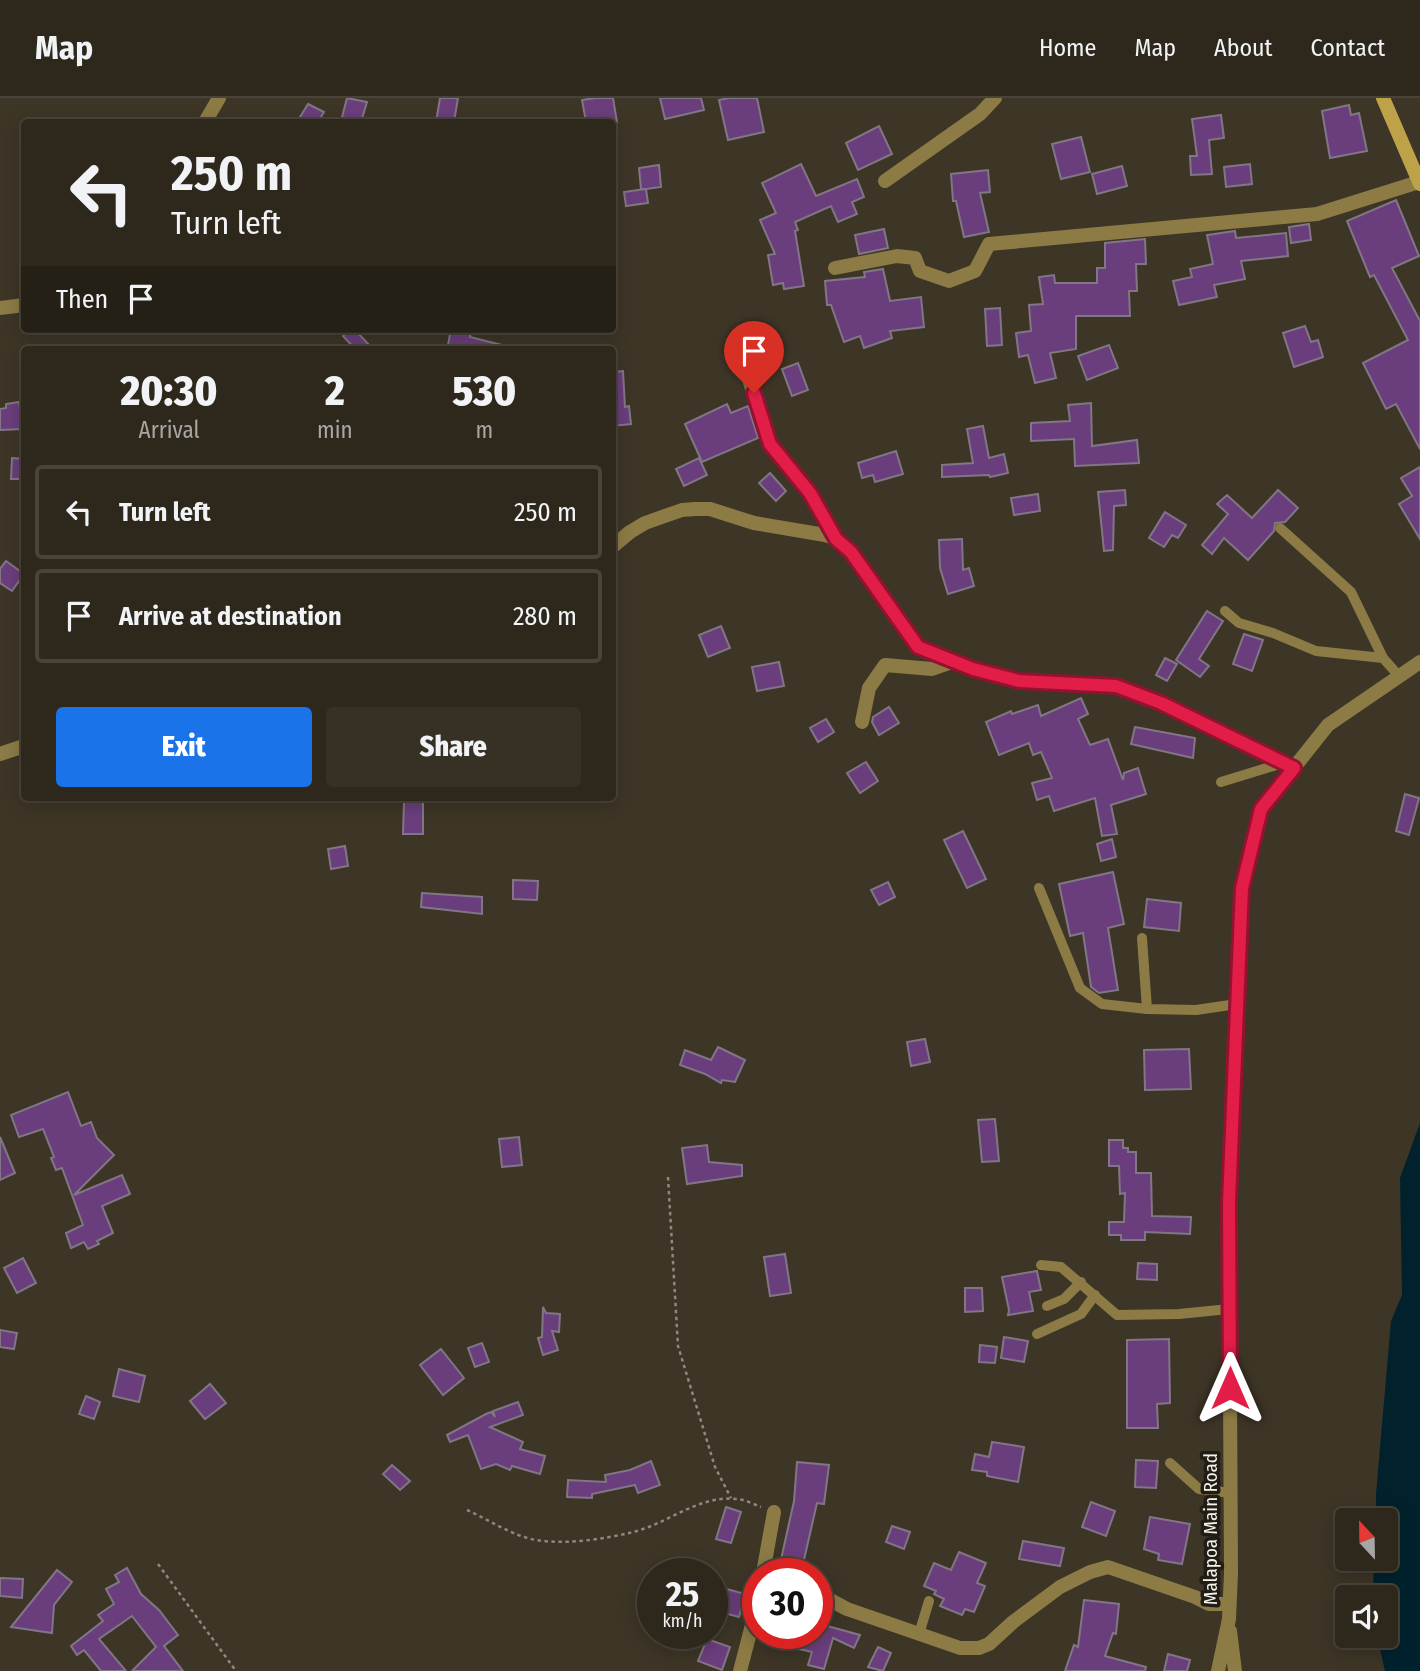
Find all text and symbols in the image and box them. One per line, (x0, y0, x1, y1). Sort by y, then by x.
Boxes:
text: Map (35, 28, 93, 68)
text: Home (1039, 34, 1096, 62)
text: Map (1134, 34, 1176, 62)
text: About (1214, 34, 1272, 62)
text: Contact (1310, 34, 1385, 62)
text: 250 m (171, 144, 292, 203)
icon: left (56, 147, 147, 238)
text: Turn left (171, 204, 281, 242)
icon: arrive (122, 280, 160, 318)
text: Then (56, 284, 108, 315)
pin (724, 321, 784, 393)
icon: arrive (735, 332, 773, 370)
text: 20:30 (121, 366, 218, 416)
text: 2 (325, 366, 345, 416)
text: 530 (452, 366, 516, 416)
text: Arrival (139, 416, 200, 444)
text: min (317, 416, 353, 444)
text: m (476, 416, 493, 444)
icon: left (60, 493, 98, 531)
text: Turn left (119, 497, 211, 528)
text: 250 m (514, 497, 577, 528)
icon: arrive (60, 597, 98, 635)
text: Arrive at destination (119, 601, 342, 632)
text: 280 m (513, 601, 577, 632)
button: Exit (56, 707, 312, 787)
button: Share (326, 707, 581, 787)
position arrow (1193, 1351, 1267, 1425)
street label: Malapoa Main Road (1199, 1453, 1222, 1605)
north arrow (1335, 1508, 1398, 1572)
map controls (1335, 1508, 1398, 1648)
speed limit sign: 30 (742, 1558, 833, 1649)
text: 25 (666, 1573, 699, 1615)
button: sound (1335, 1585, 1398, 1648)
text: km/h (662, 1610, 703, 1632)

